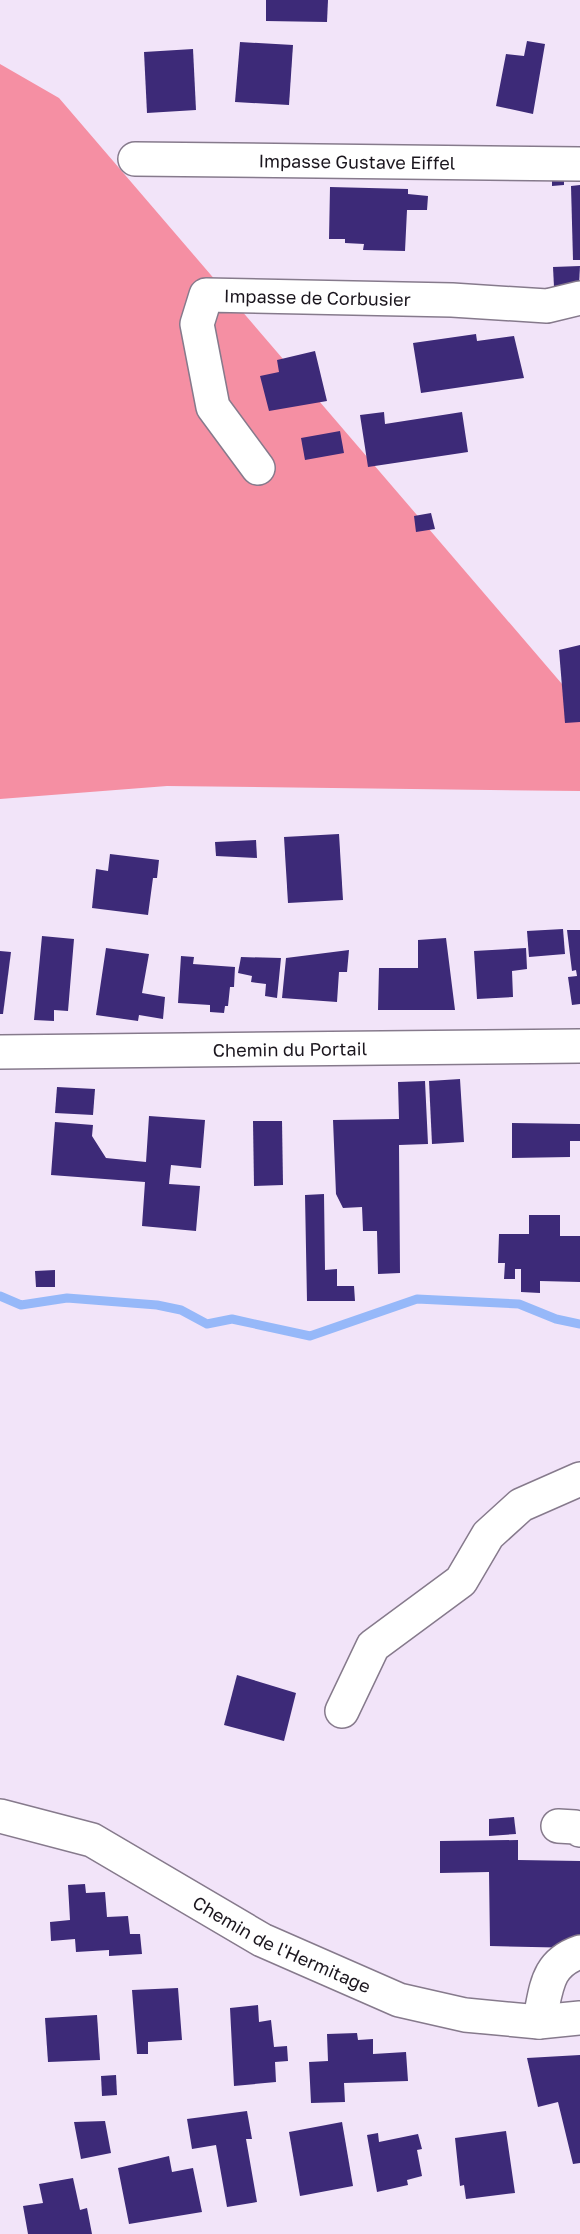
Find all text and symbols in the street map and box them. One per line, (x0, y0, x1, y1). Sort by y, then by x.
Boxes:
street label: Impasse Gustave Eiffel (258, 149, 456, 174)
street label: Impasse de Corbusier (224, 284, 411, 310)
street label: Chemin du Portail (213, 1037, 368, 1061)
street label: Chemin de l'Hermitage (189, 1891, 374, 1997)

